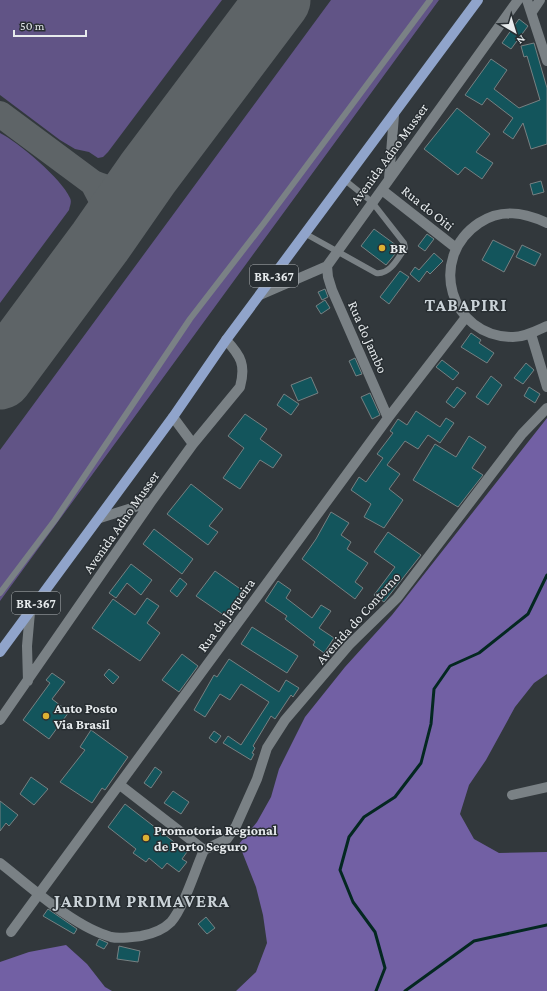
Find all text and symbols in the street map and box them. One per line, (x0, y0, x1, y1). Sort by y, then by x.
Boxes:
scale bar (14, 12, 86, 38)
north arrow (495, 12, 535, 52)
text: 50 m (20, 19, 45, 33)
text: N (514, 33, 528, 47)
street label: Avenida Adno Musser (347, 100, 431, 208)
street label: Rua do Oiti (399, 182, 458, 234)
place label: BR (390, 240, 407, 256)
marker: BR (377, 243, 387, 253)
road number: BR-367 (250, 265, 298, 287)
district label: TABAPIRI (425, 295, 507, 315)
street label: Rua do Jambo (345, 299, 391, 376)
street label: Avenida Adno Musser (80, 468, 162, 576)
street label: Avenida do Contorno (312, 569, 404, 667)
street label: Rua da Jaqueira (194, 575, 258, 655)
road number: BR-367 (12, 592, 60, 614)
place label: Auto Posto Via Brasil (53, 700, 118, 732)
marker: Auto Posto Via Brasil (41, 711, 51, 721)
place label: Promotoria Regional de Porto Seguro (154, 822, 277, 854)
marker: Promotoria Regional de Porto Seguro (141, 833, 151, 843)
district label: JARDIM PRIMAVERA (52, 891, 230, 911)

